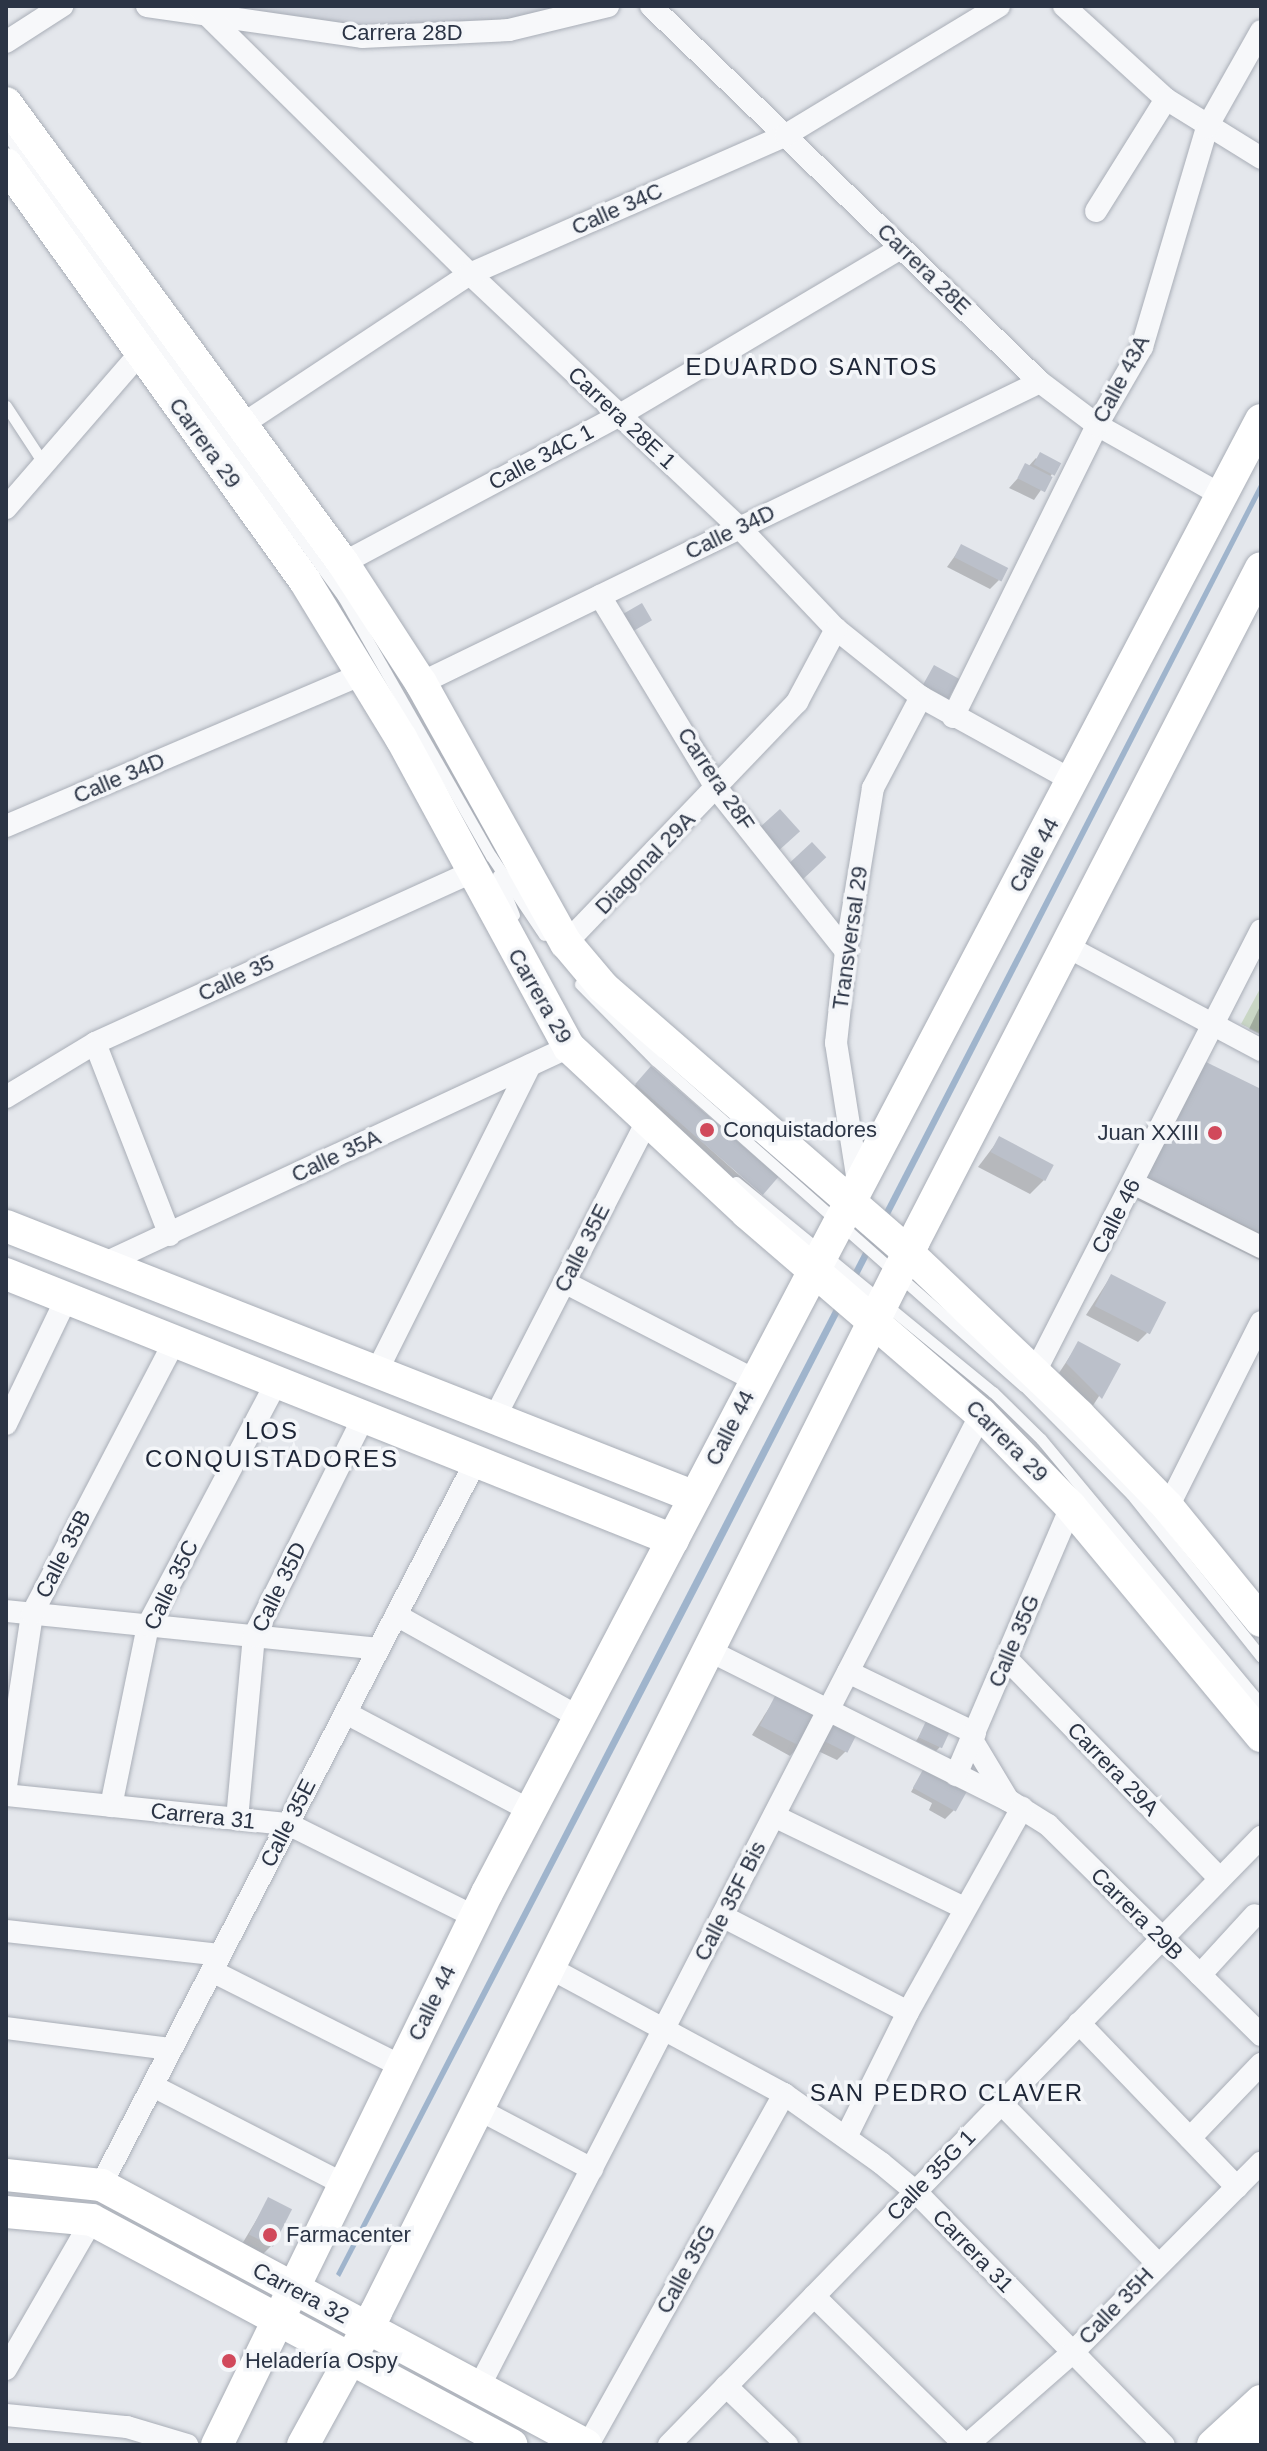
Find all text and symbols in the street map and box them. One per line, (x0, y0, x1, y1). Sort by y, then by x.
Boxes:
street label: Carrera 28D (341, 20, 463, 46)
street label: Calle 34C (568, 177, 666, 241)
street label: Carrera 28E (872, 218, 976, 320)
street label: Calle 43A (1087, 331, 1155, 427)
district label: EDUARDO SANTOS (686, 353, 938, 381)
street label: Carrera 28E 1 (562, 361, 682, 475)
street label: Carrera 29 (163, 393, 247, 493)
street label: Calle 34C 1 (484, 418, 598, 496)
street label: Calle 34D (681, 499, 779, 565)
street label: Carrera 28F (672, 722, 760, 836)
street label: Calle 34D (69, 747, 169, 809)
street label: Diagonal 29A (590, 806, 700, 920)
street label: Calle 44 (1003, 813, 1065, 897)
street label: Transversal 29 (827, 865, 873, 1011)
street label: Carrera 29 (502, 944, 578, 1048)
street label: Calle 35 (194, 949, 278, 1007)
place label: Conquistadores (723, 1117, 877, 1143)
place label: Juan XXIII (1097, 1120, 1199, 1146)
marker: Conquistadores (698, 1121, 716, 1139)
street label: Calle 35A (287, 1124, 385, 1188)
marker: Juan XXIII (1206, 1124, 1224, 1142)
street label: Calle 46 (1086, 1174, 1146, 1258)
street label: Calle 35E (549, 1200, 615, 1296)
street label: Calle 44 (700, 1386, 760, 1470)
street label: Carrera 29 (960, 1394, 1054, 1488)
district label: LOS CONQUISTADORES (145, 1417, 399, 1473)
street label: Calle 35B (30, 1506, 96, 1602)
street label: Calle 35C (138, 1536, 204, 1634)
street label: Calle 35D (246, 1538, 312, 1636)
street label: Calle 35G (983, 1591, 1045, 1691)
street label: Carrera 29A (1062, 1717, 1164, 1821)
street label: Calle 35E (255, 1775, 321, 1871)
street label: Carrera 31 (149, 1797, 257, 1835)
street label: Calle 35F Bis (689, 1837, 771, 1965)
street label: Carrera 29B (1085, 1862, 1189, 1966)
street label: Calle 44 (402, 1961, 462, 2045)
district label: SAN PEDRO CLAVER (810, 2079, 1084, 2107)
street label: Calle 35G 1 (881, 2124, 981, 2226)
street label: Carrera 31 (927, 2204, 1019, 2298)
street label: Calle 35G (651, 2220, 721, 2318)
place label: Farmacenter (286, 2222, 411, 2248)
marker: Farmacenter (261, 2226, 279, 2244)
street label: Carrera 32 (248, 2257, 354, 2329)
street label: Calle 35H (1073, 2262, 1159, 2350)
place label: Heladería Ospy (245, 2348, 398, 2374)
marker: Heladería Ospy (220, 2352, 238, 2370)

